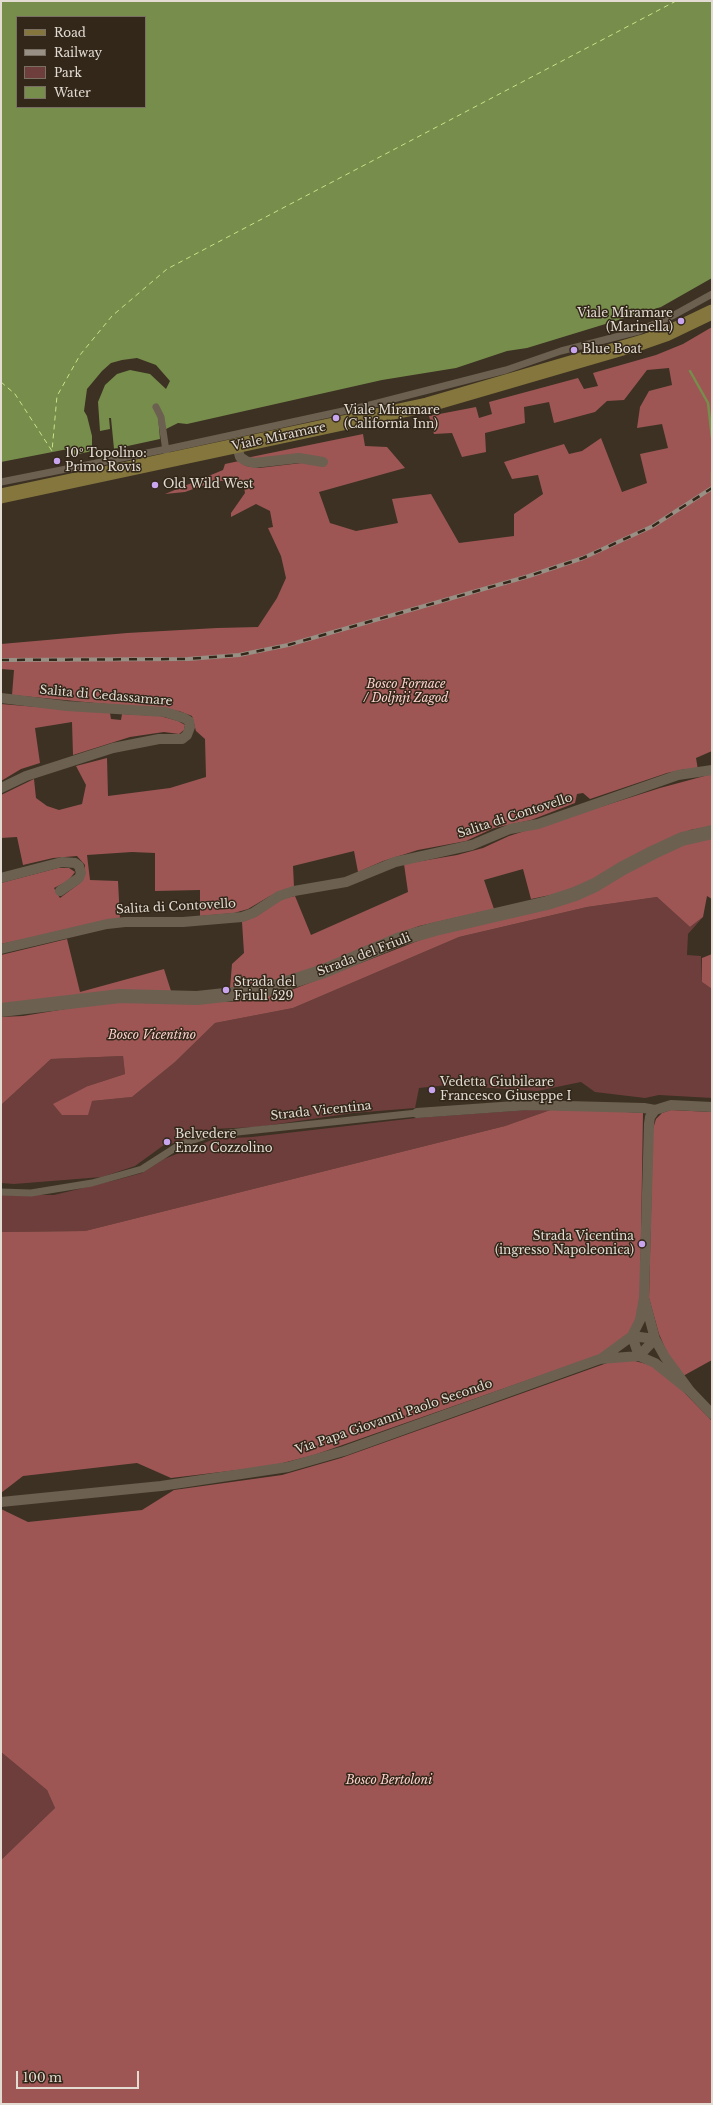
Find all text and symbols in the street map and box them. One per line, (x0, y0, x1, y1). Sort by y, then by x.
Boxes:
legend (16, 16, 146, 108)
text: Road (54, 25, 86, 40)
text: Railway (54, 45, 102, 60)
text: Park (54, 65, 82, 80)
text: Water (54, 85, 91, 100)
place label: Viale Miramare (Marinella) (577, 307, 673, 335)
marker: Viale Miramare (Marinella) (676, 316, 686, 326)
place label: Blue Boat (582, 343, 642, 357)
marker: Blue Boat (569, 345, 579, 355)
place label: Viale Miramare (California Inn) (344, 404, 440, 432)
marker: Viale Miramare (California Inn) (331, 413, 341, 423)
street label: Viale Miramare (231, 420, 327, 454)
place label: 10º Topolino: Primo Rovis (65, 447, 147, 475)
marker: 10º Topolino: Primo Rovis (52, 456, 62, 466)
place label: Old Wild West (163, 478, 253, 492)
marker: Old Wild West (150, 480, 160, 490)
park label: Bosco Fornace / Doljnji Zagod (363, 678, 449, 706)
street label: Salita di Cedassamare (39, 683, 173, 709)
street label: Salita di Contovello (456, 791, 574, 841)
street label: Salita di Contovello (116, 897, 236, 917)
street label: Strada del Friuli (315, 931, 413, 979)
place label: Strada del Friuli 529 (234, 976, 296, 1004)
marker: Strada del Friuli 529 (221, 985, 231, 995)
park label: Bosco Vicentino (108, 1029, 196, 1043)
place label: Vedetta Giubileare Francesco Giuseppe I (440, 1076, 572, 1104)
marker: Vedetta Giubileare Francesco Giuseppe I (427, 1085, 437, 1095)
street label: Strada Vicentina (270, 1099, 372, 1123)
place label: Belvedere Enzo Cozzolino (175, 1128, 273, 1156)
marker: Belvedere Enzo Cozzolino (162, 1137, 172, 1147)
place label: Strada Vicentina (ingresso Napoleonica) (495, 1230, 634, 1258)
marker: Strada Vicentina (ingresso Napoleonica) (637, 1239, 647, 1249)
street label: Via Papa Giovanni Paolo Secondo (294, 1376, 494, 1458)
park label: Bosco Bertoloni (346, 1774, 432, 1788)
scale bar (18, 2063, 141, 2089)
text: 100 m (23, 2070, 62, 2085)

